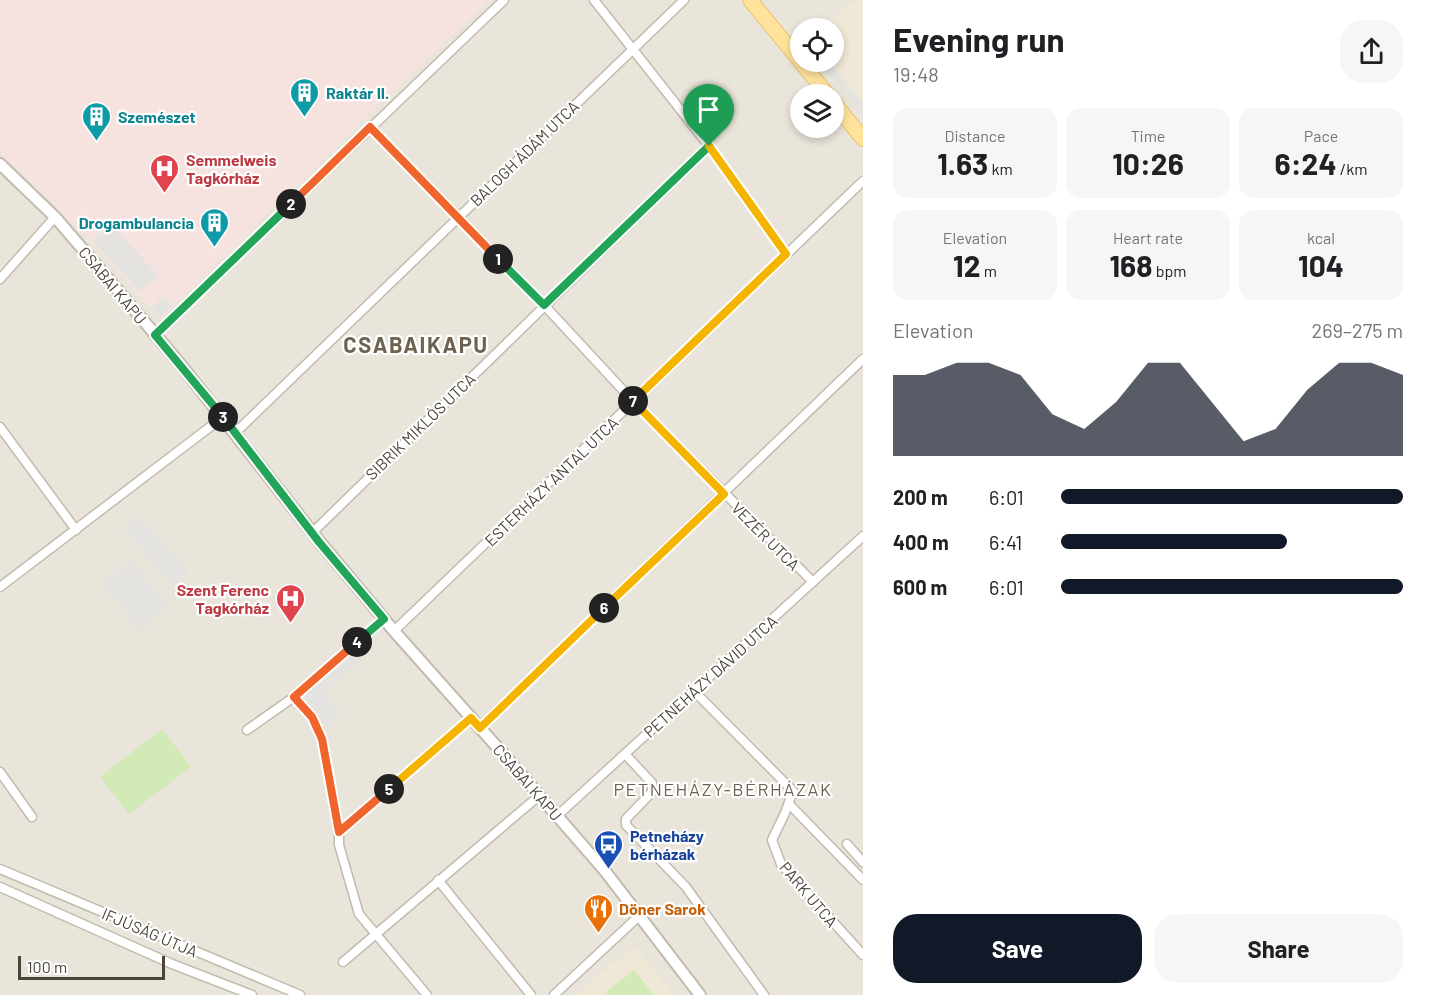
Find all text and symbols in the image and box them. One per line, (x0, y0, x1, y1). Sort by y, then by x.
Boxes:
map controls (790, 18, 844, 138)
button: locate (790, 18, 844, 72)
text: Evening run (893, 19, 1065, 59)
button: share (1340, 20, 1403, 83)
text: 19:48 (893, 62, 939, 86)
building icon: Raktár II. (289, 76, 321, 118)
place label: Raktár II. (326, 83, 389, 102)
pin (683, 84, 734, 146)
button: layers (790, 84, 844, 138)
icon: arrive (692, 93, 725, 126)
street label: BALOGH ÁDÁM UTCA (466, 96, 582, 210)
building icon: Szemészet (81, 100, 113, 142)
place label: Szemészet (118, 107, 196, 126)
text: Distance (945, 126, 1005, 145)
text: Time (1131, 126, 1165, 145)
text: Pace (1304, 126, 1338, 145)
text: 1.63 (937, 145, 988, 181)
text: 10:26 (1112, 145, 1184, 181)
text: 6:24 (1275, 145, 1337, 181)
place label: Semmelweis Tagkórház (186, 150, 276, 187)
hospital icon: Semmelweis Tagkórház (149, 152, 181, 194)
text: km (988, 159, 1013, 178)
text: /km (1337, 159, 1367, 178)
pin: 2 (276, 189, 306, 219)
text: 2 (287, 194, 295, 213)
building icon: Drogambulancia (199, 206, 231, 248)
place label: Drogambulancia (79, 213, 194, 232)
text: Elevation (943, 228, 1007, 247)
text: Heart rate (1113, 228, 1183, 247)
text: kcal (1307, 228, 1335, 247)
street label: CSABAI KAPU (75, 242, 151, 328)
pin: 1 (483, 244, 513, 274)
text: 12 (953, 247, 980, 283)
text: 168 (1110, 247, 1152, 283)
text: 104 (1298, 247, 1344, 283)
text: 1 (495, 249, 501, 268)
text: m (980, 261, 997, 280)
text: bpm (1152, 261, 1186, 280)
text: Elevation (893, 318, 974, 342)
text: 269–275 m (1312, 318, 1403, 342)
district label: CSABAIKAPU (343, 331, 489, 357)
street label: SIBRIK MIKLÓS UTCA (361, 368, 479, 483)
pin: 7 (618, 386, 648, 416)
text: 7 (629, 391, 637, 410)
pin: 3 (208, 402, 238, 432)
text: 3 (219, 407, 227, 426)
street label: ESTERHÁZY ANTAL UTCA (480, 412, 622, 550)
text: 200 m (893, 485, 948, 509)
text: 6:01 (989, 485, 1024, 509)
street label: VEZÉR UTCA (728, 498, 804, 574)
text: 400 m (893, 530, 949, 554)
text: 6:41 (989, 530, 1022, 554)
text: 600 m (893, 575, 947, 599)
text: 6:01 (989, 575, 1024, 599)
place label: Szent Ferenc Tagkórház (177, 580, 269, 617)
hospital icon: Szent Ferenc Tagkórház (274, 582, 306, 624)
pin: 6 (589, 593, 619, 623)
text: 6 (600, 598, 608, 617)
street label: PETNEHÁZY DÁVID UTCA (639, 611, 781, 741)
pin: 4 (342, 627, 372, 657)
text: 4 (352, 632, 362, 651)
street label: CSABAI KAPU (490, 740, 566, 824)
pin: 5 (374, 774, 404, 804)
district label: PETNEHÁZY-BÉRHÁZAK (613, 778, 833, 800)
text: 5 (385, 779, 393, 798)
place label: Petneházy bérházak (630, 826, 704, 863)
bus stop icon: Petneházy bérházak (593, 828, 625, 870)
street label: PARK UTCA (776, 857, 842, 931)
restaurant icon: Döner Sarok (582, 892, 614, 934)
place label: Döner Sarok (619, 899, 706, 918)
street label: IFJÚSÁG ÚTJA (99, 903, 201, 961)
button: Save (893, 914, 1142, 983)
button: Share (1154, 914, 1403, 983)
scale bar (18, 953, 165, 980)
text: 100 m (27, 957, 67, 976)

